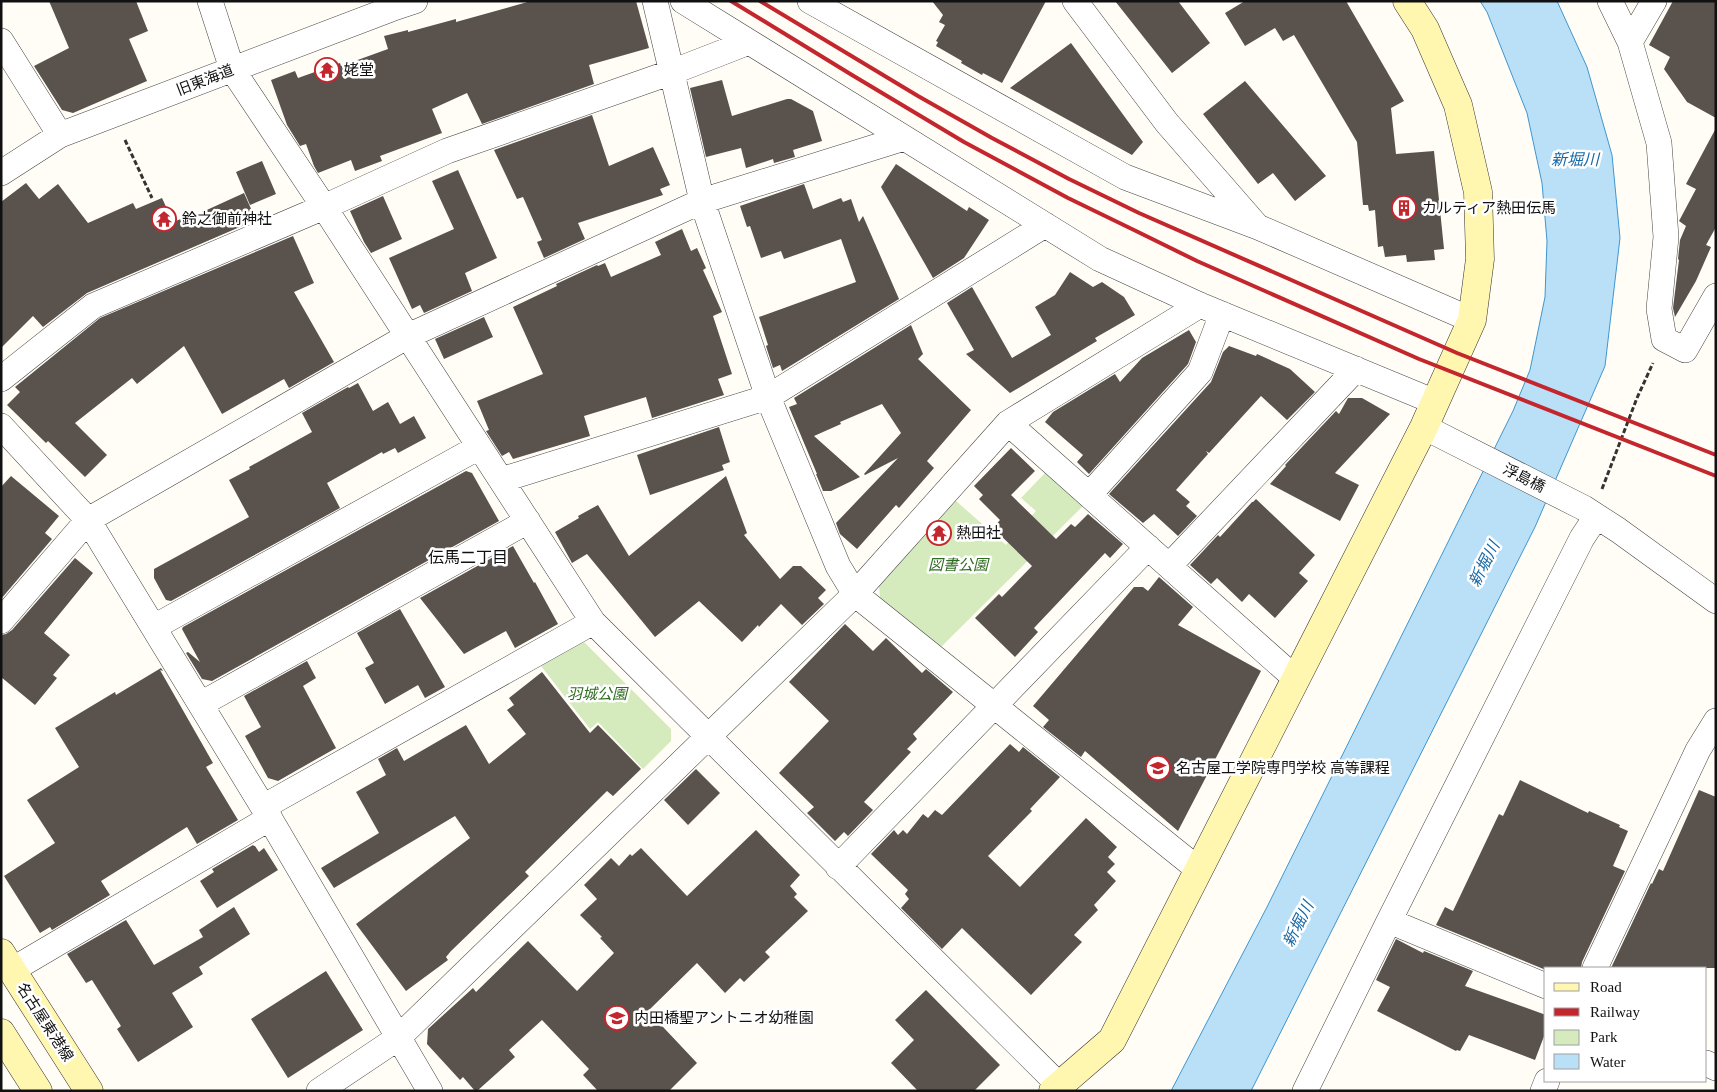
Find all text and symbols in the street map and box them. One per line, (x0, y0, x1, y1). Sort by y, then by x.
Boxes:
temple icon: 姥堂 (314, 57, 340, 83)
street label: 旧東海道 (174, 62, 236, 98)
place label: 姥堂 (344, 62, 374, 78)
water label: 新堀川 (1551, 151, 1601, 168)
building icon: カルティア熱田伝馬 (1391, 195, 1417, 221)
place label: カルティア熱田伝馬 (1422, 199, 1556, 216)
temple icon: 鈴之御前神社 (151, 206, 177, 232)
place label: 鈴之御前神社 (182, 211, 272, 227)
street label: 浮島橋 (1500, 461, 1548, 495)
temple icon: 熱田社 (926, 520, 952, 546)
place label: 熱田社 (956, 524, 1001, 541)
water label: 新堀川 (1466, 537, 1503, 589)
district label: 伝馬二丁目 (428, 549, 508, 566)
park label: 図書公園 (928, 557, 990, 573)
park label: 羽城公園 (567, 686, 629, 702)
school or university icon: 名古屋工学院専門学校 高等課程 (1145, 755, 1171, 781)
place label: 名古屋工学院専門学校 高等課程 (1176, 760, 1390, 776)
water label: 新堀川 (1280, 897, 1317, 949)
legend (1544, 967, 1707, 1082)
text: Road (1590, 979, 1622, 995)
street label: 名古屋東港線 (14, 980, 76, 1064)
text: Railway (1590, 1004, 1640, 1020)
school or university icon: 内田橋聖アントニオ幼稚園 (604, 1005, 630, 1031)
place label: 内田橋聖アントニオ幼稚園 (634, 1010, 813, 1026)
text: Park (1590, 1029, 1618, 1045)
text: Water (1590, 1054, 1625, 1070)

